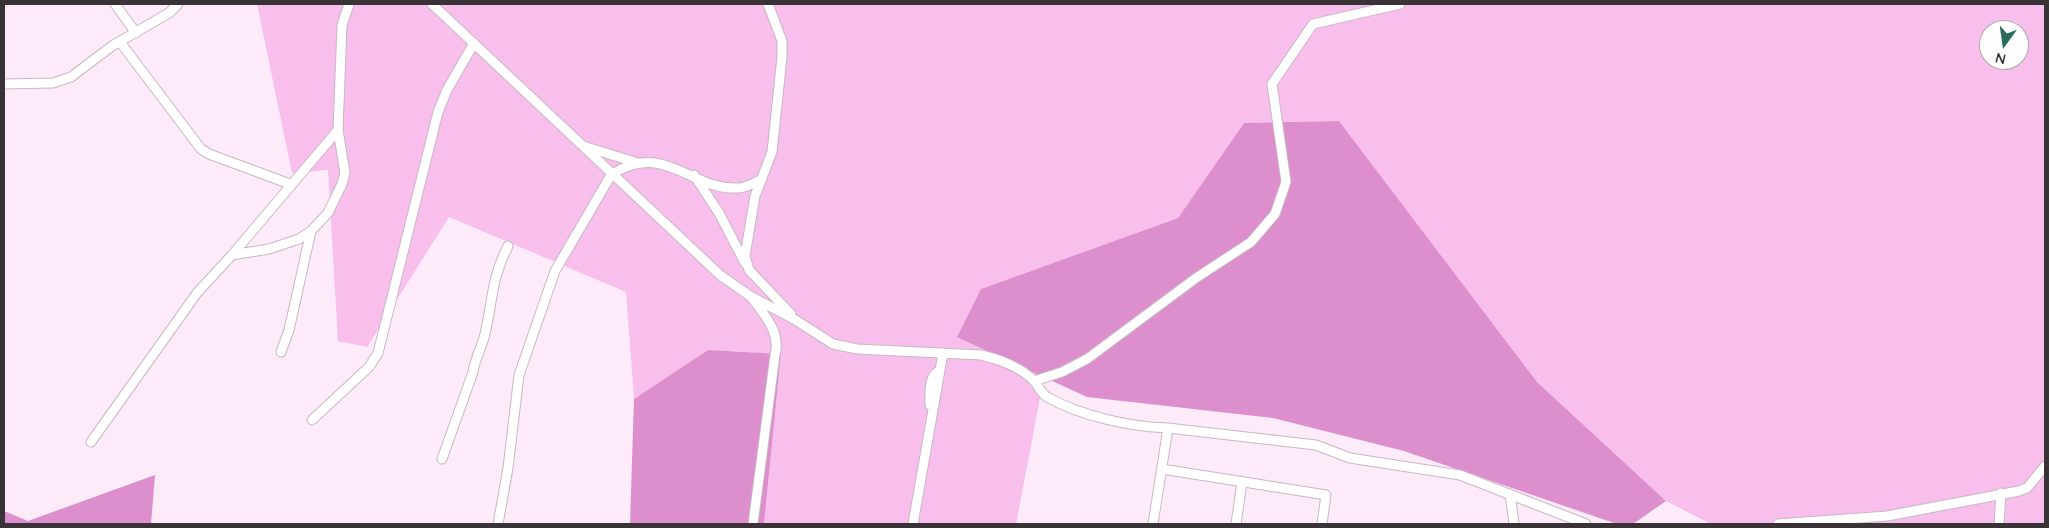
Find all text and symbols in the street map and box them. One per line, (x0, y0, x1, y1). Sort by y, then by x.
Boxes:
north arrow (1979, 20, 2029, 70)
text: N (1993, 49, 2008, 69)

